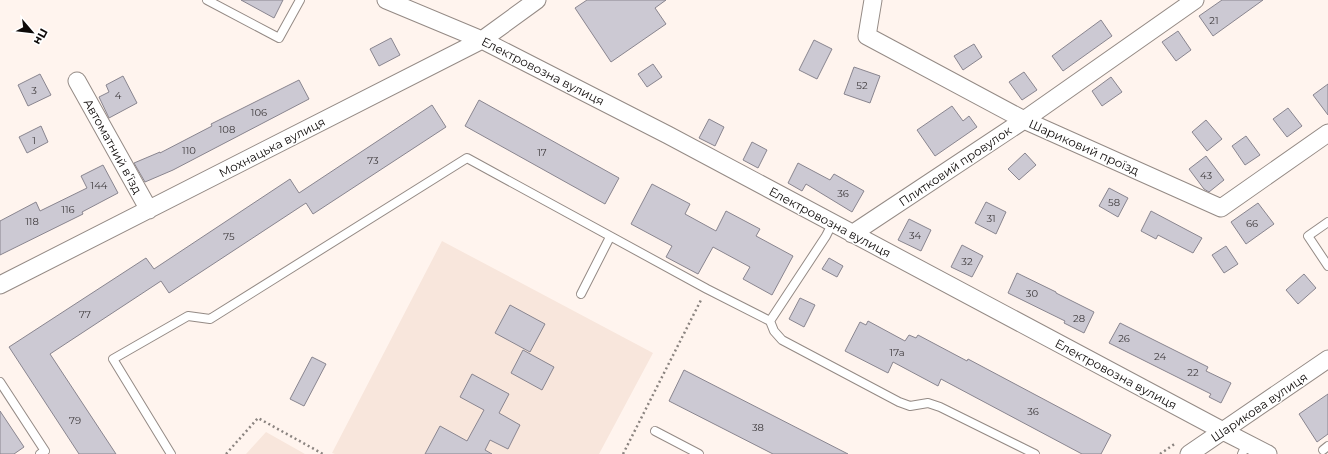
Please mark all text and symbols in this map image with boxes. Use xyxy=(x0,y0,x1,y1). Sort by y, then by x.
north arrow xyxy=(12,12,52,52)
house number: 21 xyxy=(1209,14,1219,27)
text: Пн xyxy=(31,26,51,47)
street label: Електровозна вулиця xyxy=(479,33,607,109)
house number: 52 xyxy=(856,79,868,92)
house number: 3 xyxy=(31,84,37,97)
house number: 4 xyxy=(115,89,122,102)
street label: Автоматний в’їзд xyxy=(81,96,145,196)
house number: 106 xyxy=(251,106,267,119)
street label: Мохнацька вулиця xyxy=(216,114,328,180)
street label: Шариковий проїзд xyxy=(1026,116,1142,178)
house number: 108 xyxy=(219,123,235,136)
street label: Плитковий провулок xyxy=(896,123,1014,209)
house number: 1 xyxy=(32,134,36,147)
house number: 110 xyxy=(182,144,196,157)
house number: 17 xyxy=(537,146,547,159)
house number: 73 xyxy=(367,154,379,167)
house number: 43 xyxy=(1200,169,1212,182)
house number: 144 xyxy=(91,179,108,192)
street label: Електровозна вулиця xyxy=(766,183,894,261)
house number: 36 xyxy=(837,187,849,200)
house number: 58 xyxy=(1108,196,1120,209)
house number: 116 xyxy=(61,203,75,216)
house number: 31 xyxy=(986,212,996,225)
house number: 118 xyxy=(25,215,39,228)
house number: 66 xyxy=(1246,217,1258,230)
house number: 34 xyxy=(909,229,922,242)
house number: 75 xyxy=(223,230,235,243)
house number: 32 xyxy=(961,255,973,268)
house number: 30 xyxy=(1026,287,1039,300)
house number: 77 xyxy=(79,308,91,321)
house number: 28 xyxy=(1073,312,1085,325)
house number: 26 xyxy=(1118,332,1130,345)
street label: Електровозна вулиця xyxy=(1052,335,1180,413)
house number: 17а xyxy=(890,346,904,359)
house number: 24 xyxy=(1154,350,1166,363)
house number: 22 xyxy=(1187,366,1199,379)
street label: Шарикова вулиця xyxy=(1208,369,1310,445)
house number: 36 xyxy=(1027,405,1039,418)
house number: 79 xyxy=(69,414,81,427)
house number: 38 xyxy=(752,421,764,434)

